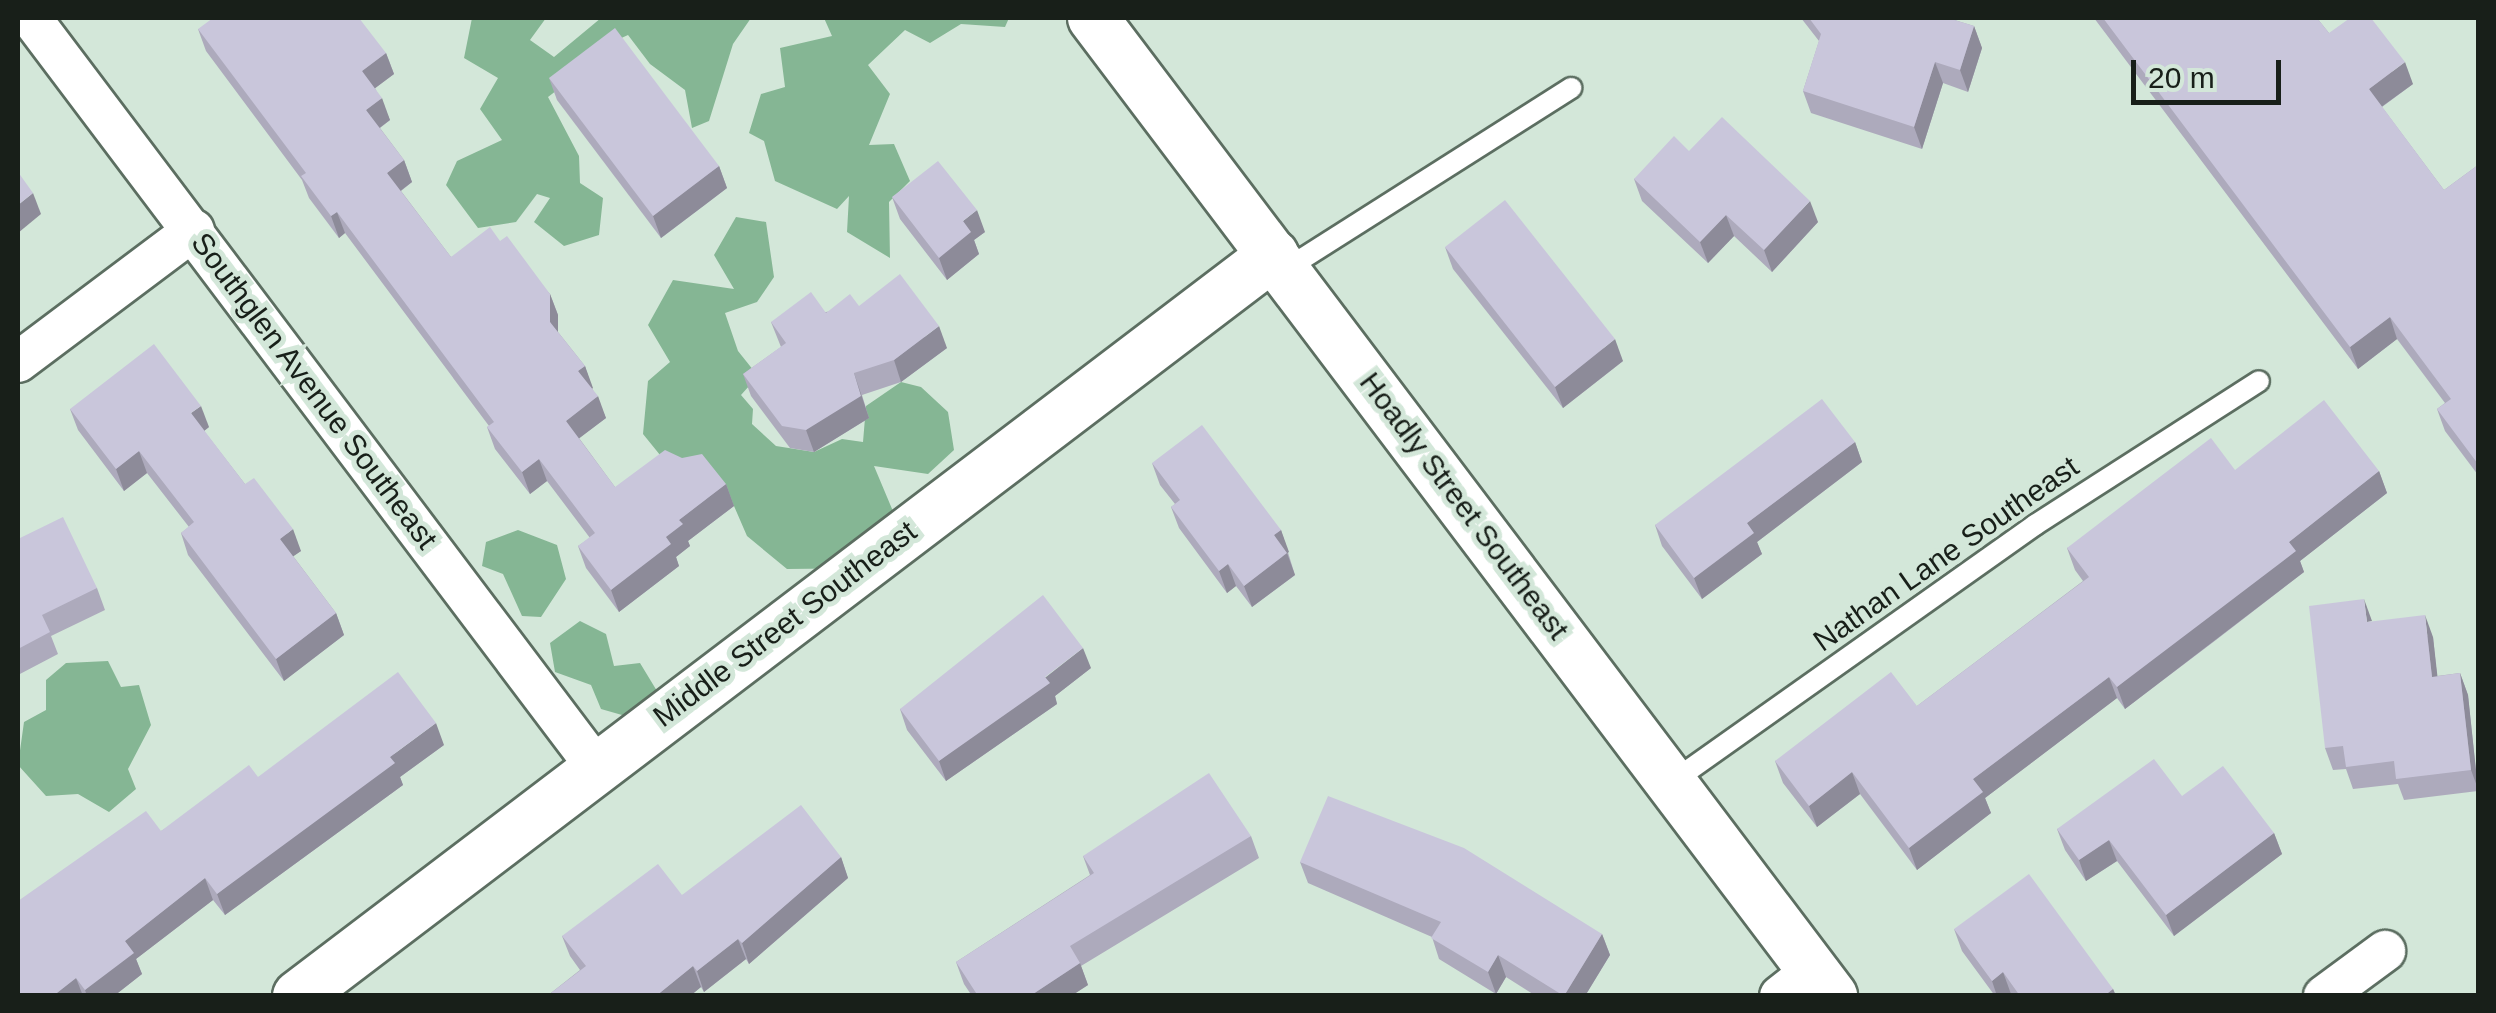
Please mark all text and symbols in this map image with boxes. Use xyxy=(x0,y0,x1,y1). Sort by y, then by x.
scale bar xyxy=(2136,40,2286,102)
text: 20 m xyxy=(2148,61,2215,94)
street label: Southglen Avenue Southeast xyxy=(183,225,445,557)
street label: Hoadly Street Southeast xyxy=(1352,365,1576,647)
street label: Nathan Lane Southeast xyxy=(1807,449,2085,659)
street label: Middle Street Southeast xyxy=(646,513,924,735)

